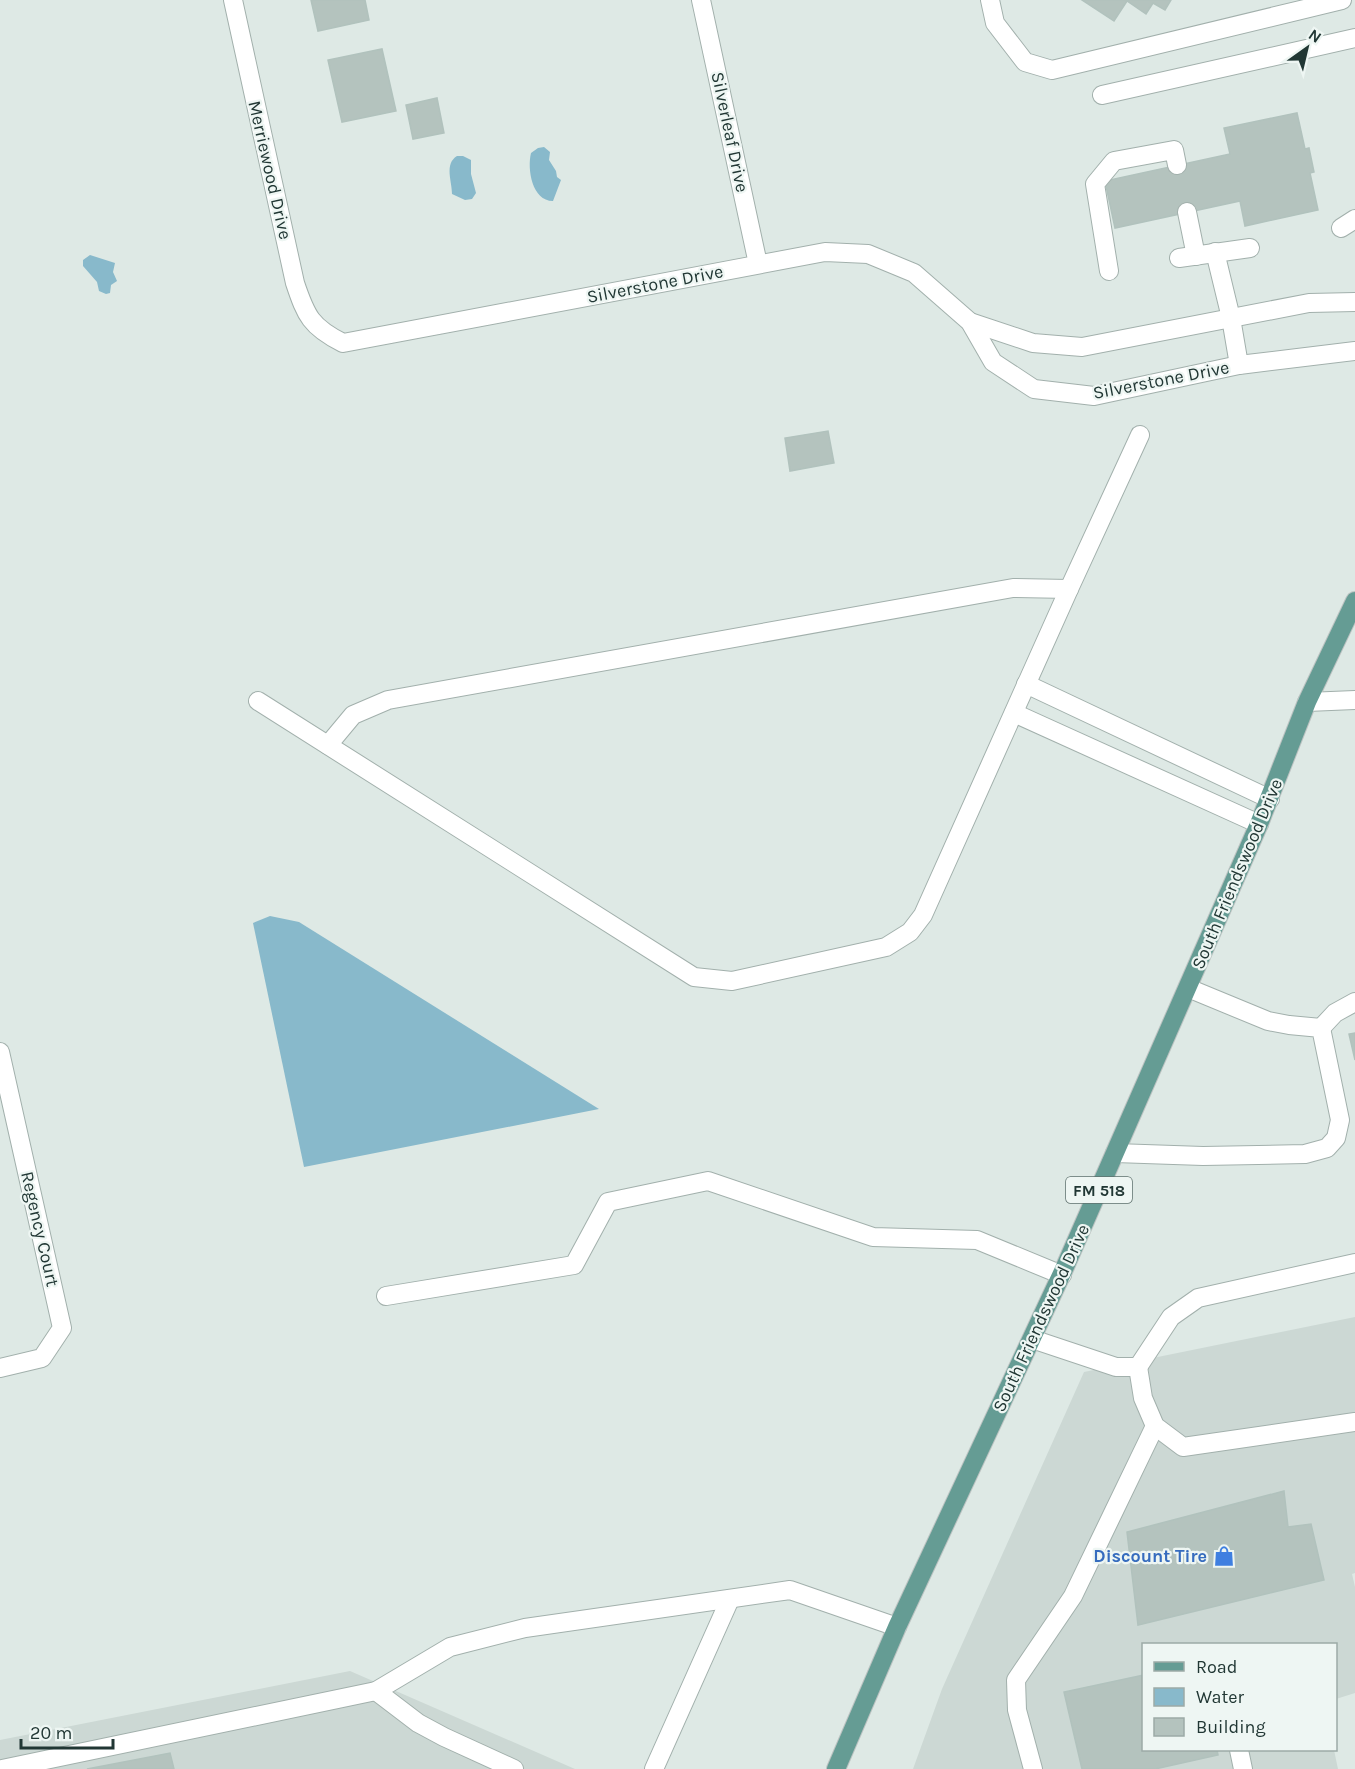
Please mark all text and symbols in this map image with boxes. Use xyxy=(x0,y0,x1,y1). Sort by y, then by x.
north arrow xyxy=(1277,18,1337,78)
text: N xyxy=(1305,25,1325,47)
street label: Silverleaf Drive xyxy=(706,70,754,194)
street label: Merriewood Drive xyxy=(243,98,297,242)
street label: Silverstone Drive xyxy=(585,260,725,308)
street label: Silverstone Drive xyxy=(1091,356,1231,404)
street label: South Friendswood Drive xyxy=(1187,775,1287,973)
street label: Regency Court xyxy=(16,1169,64,1289)
road number: FM 518 xyxy=(1066,1177,1132,1203)
street label: South Friendswood Drive xyxy=(988,1221,1094,1415)
shop icon: Discount Tire xyxy=(1212,1544,1236,1568)
place label: Discount Tire xyxy=(1093,1545,1207,1567)
legend xyxy=(1142,1643,1337,1751)
text: Road xyxy=(1196,1656,1237,1678)
text: Water xyxy=(1196,1686,1244,1708)
scale bar xyxy=(21,1712,112,1750)
text: Building xyxy=(1196,1716,1266,1738)
text: 20 m xyxy=(30,1722,72,1744)

